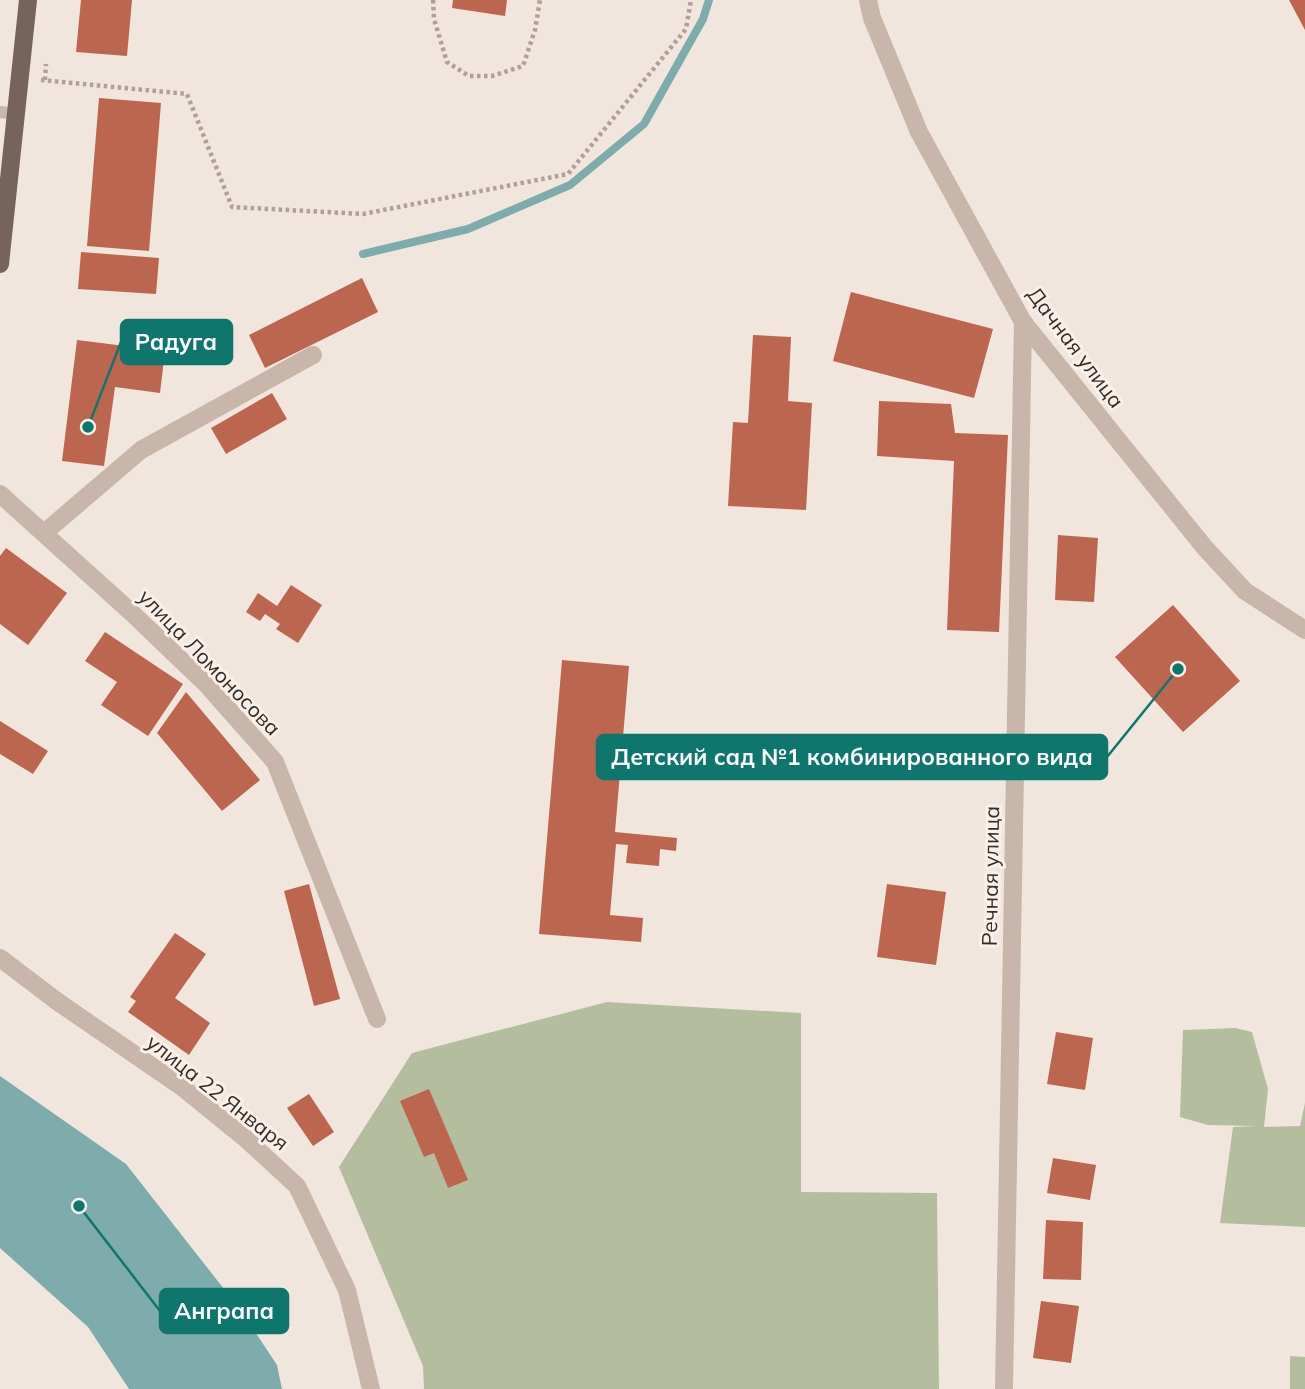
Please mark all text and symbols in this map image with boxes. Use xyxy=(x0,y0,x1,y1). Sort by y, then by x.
street label: Дачная улица xyxy=(1022,281,1130,413)
callout: Радуга xyxy=(121,320,232,364)
text: Радуга xyxy=(135,327,217,356)
street label: улица Ломоносова xyxy=(134,583,286,741)
callout: Детский сад №1 комбинированного вида xyxy=(597,735,1107,779)
text: Детский сад №1 комбинированного вида xyxy=(611,742,1093,771)
street label: Речная улица xyxy=(976,806,1004,946)
street label: улица 22 Января xyxy=(142,1028,294,1156)
callout: Анграпа xyxy=(160,1289,288,1333)
text: Анграпа xyxy=(174,1296,274,1325)

